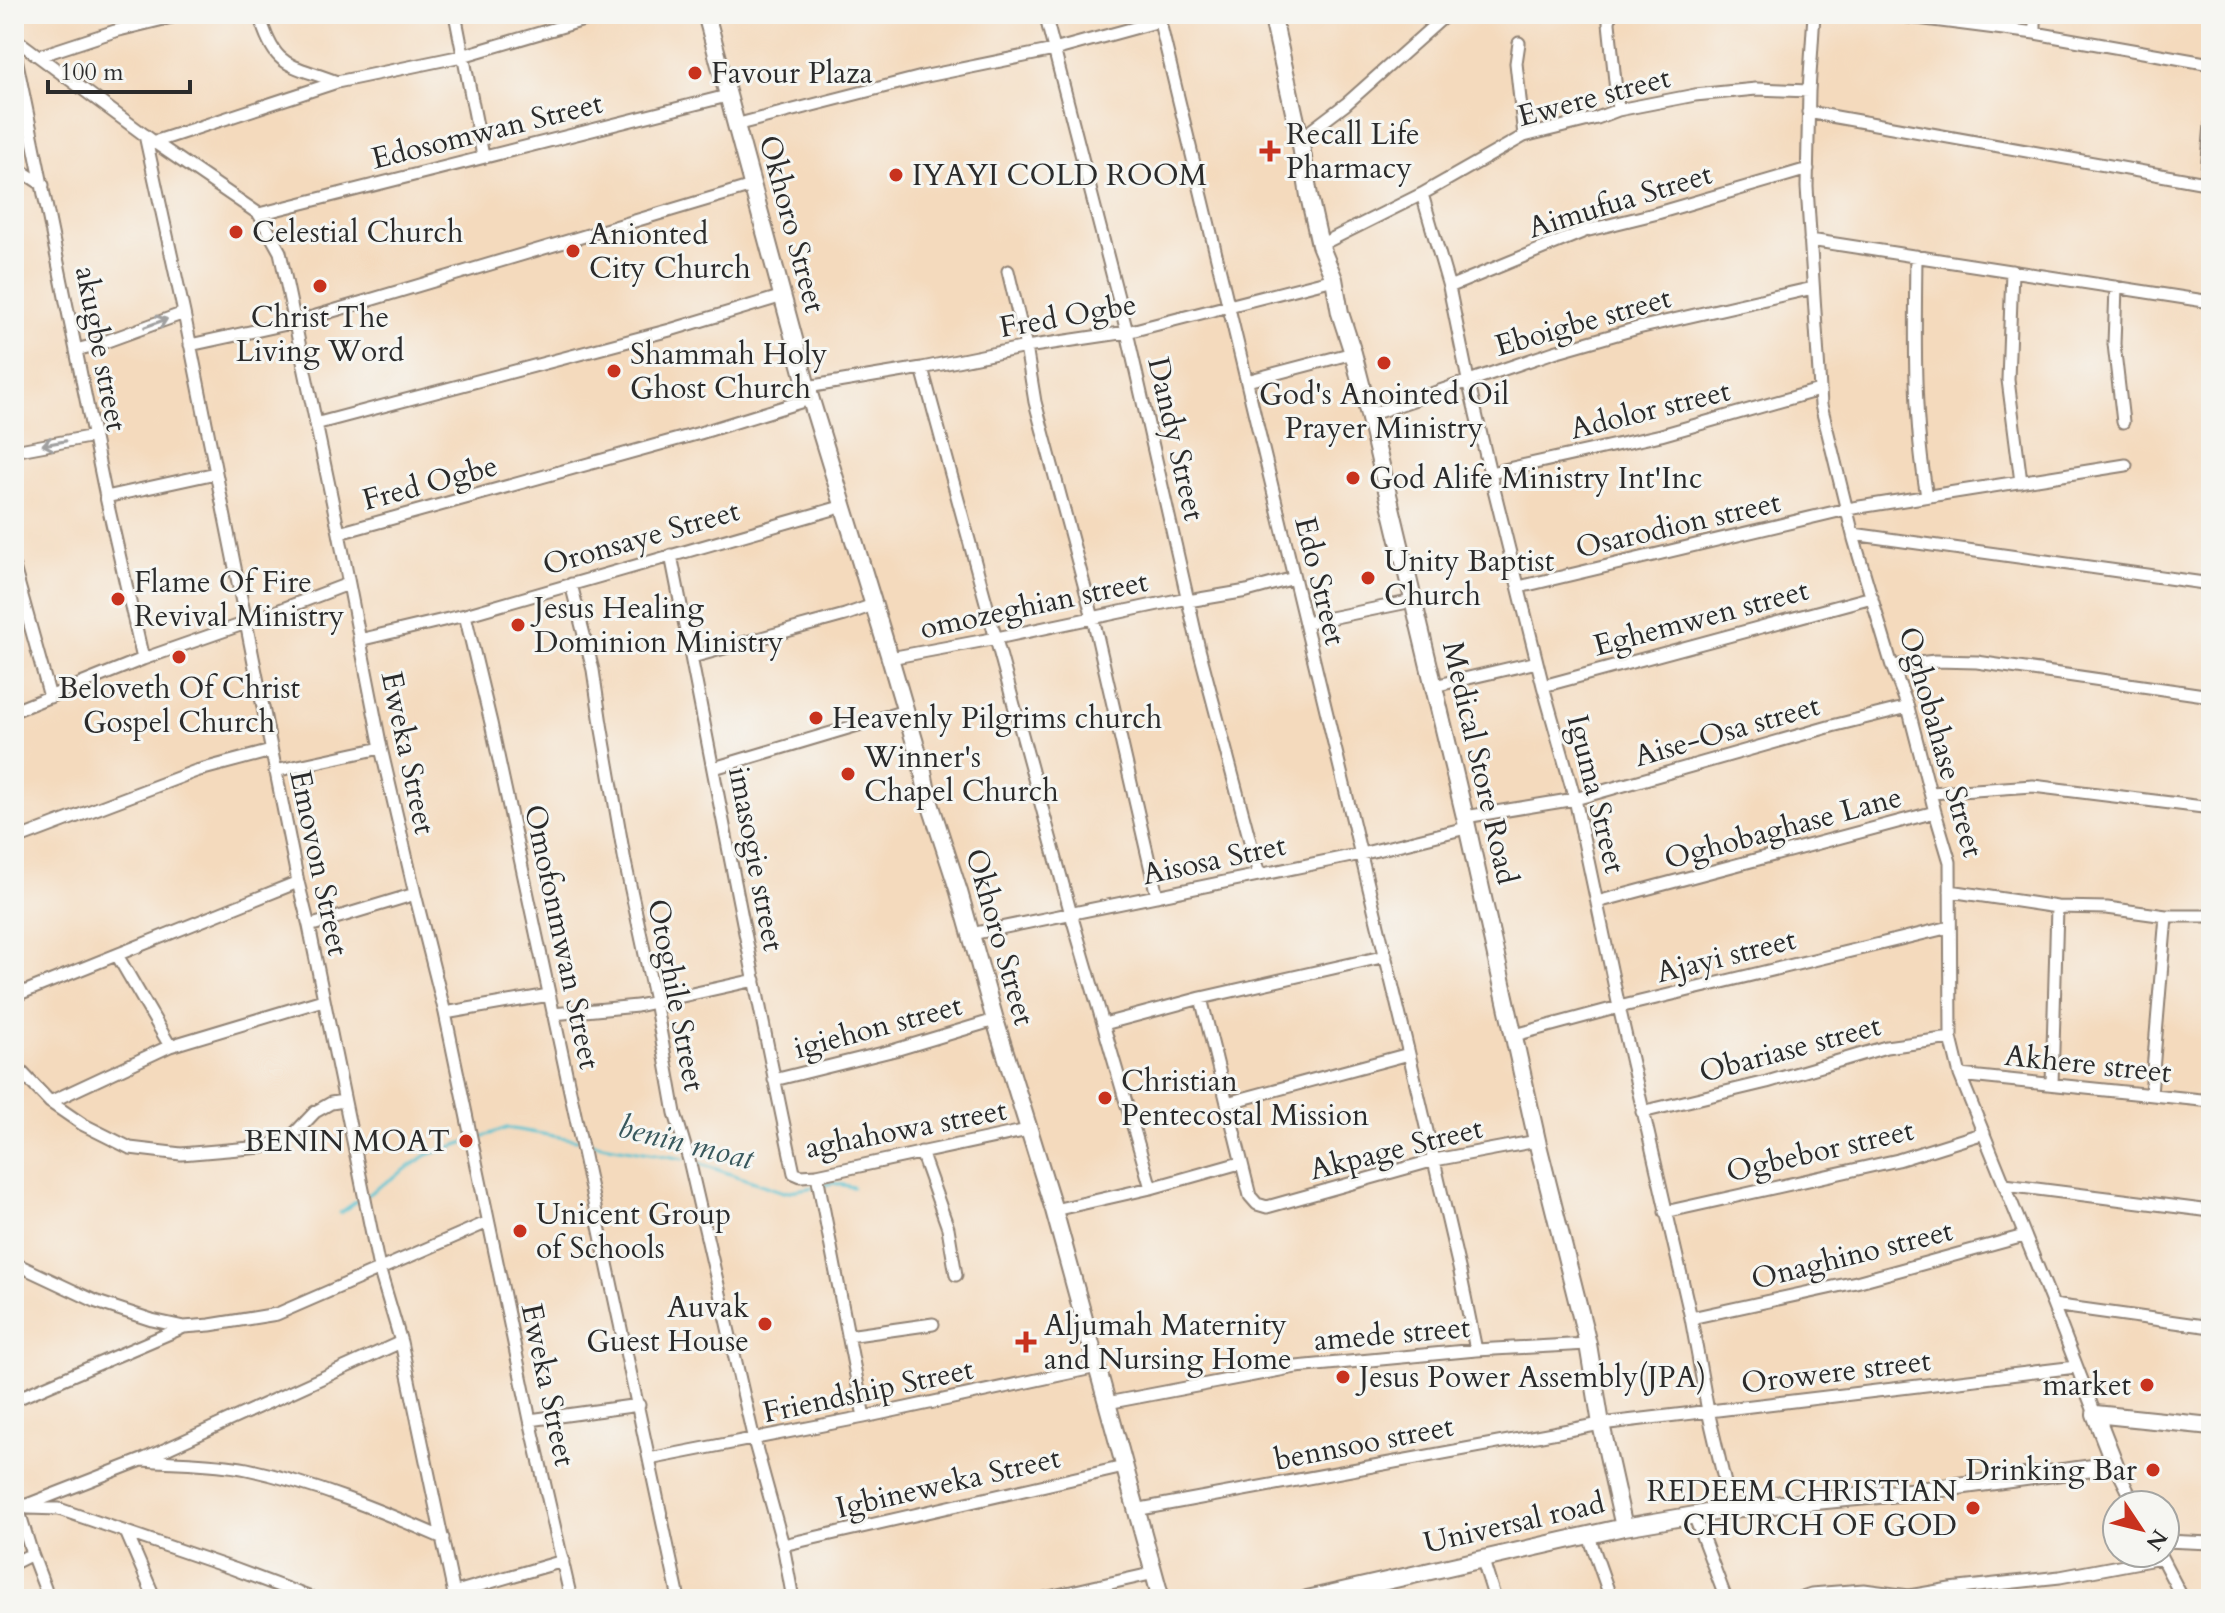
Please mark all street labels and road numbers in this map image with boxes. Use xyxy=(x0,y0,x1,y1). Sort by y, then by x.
street label: Ewere street xyxy=(1513,57,1675,137)
street label: Edosomwan Street xyxy=(367,82,607,180)
street label: Okhoro Street xyxy=(749,131,835,318)
street label: Aimufua Street xyxy=(1523,153,1718,248)
street label: akugbe street xyxy=(65,263,137,436)
street label: Eboigbe street xyxy=(1490,277,1676,367)
street label: Fred Ogbe xyxy=(996,284,1140,348)
street label: Dandy Street xyxy=(1137,353,1215,525)
street label: Adolor street xyxy=(1566,370,1735,450)
street label: Fred Ogbe xyxy=(358,445,502,521)
street label: Osarodion street xyxy=(1572,481,1785,568)
street label: Oronsaye Street xyxy=(538,490,745,586)
street label: Edo Street xyxy=(1284,513,1356,650)
street label: omozeghian street xyxy=(916,561,1152,649)
street label: Eghemwen street xyxy=(1589,569,1813,666)
street label: Oghobahase Street xyxy=(1889,622,1994,862)
street label: Medical Store Road xyxy=(1432,638,1528,888)
street label: Eweka Street xyxy=(371,668,445,839)
street label: Aise-Osa street xyxy=(1630,685,1825,777)
street label: Iguma Street xyxy=(1557,710,1636,878)
street label: imasogie street xyxy=(718,763,794,955)
street label: Emovon Street xyxy=(279,766,359,960)
street label: Oghobaghase Lane xyxy=(1660,777,1906,879)
street label: Omofonmwan Street xyxy=(514,801,610,1074)
street label: Aisosa Stret xyxy=(1139,825,1290,895)
street label: Okhoro Street xyxy=(955,844,1045,1031)
street label: Otoghile Street xyxy=(637,895,715,1095)
street label: Ajayi street xyxy=(1652,919,1800,993)
street label: igiehon street xyxy=(789,985,967,1069)
street label: Obariase street xyxy=(1695,1005,1886,1093)
street label: Akhere street xyxy=(2003,1035,2174,1093)
street label: aghahowa street xyxy=(802,1089,1011,1169)
street label: Akpage Street xyxy=(1305,1108,1487,1190)
street label: Ogbebor street xyxy=(1722,1109,1918,1192)
street label: Onaghino street xyxy=(1747,1210,1957,1300)
street label: Eweka Street xyxy=(511,1300,585,1471)
street label: amede street xyxy=(1312,1307,1472,1361)
street label: Orowere street xyxy=(1739,1340,1934,1404)
street label: Friendship Street xyxy=(759,1349,978,1433)
street label: bennsoo street xyxy=(1271,1405,1458,1480)
street label: Igbineweka Street xyxy=(832,1437,1065,1529)
street label: Universal road xyxy=(1420,1482,1609,1564)

